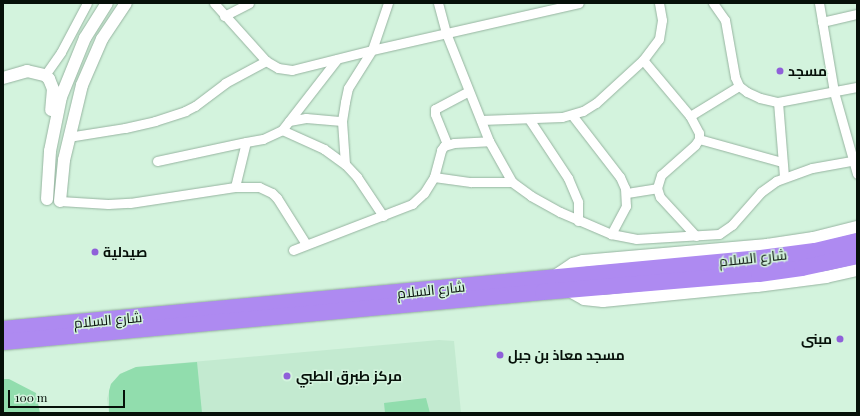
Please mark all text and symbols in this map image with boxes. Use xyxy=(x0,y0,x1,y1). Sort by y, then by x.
place label: مسجد xyxy=(788,63,827,79)
marker: مسجد xyxy=(775,66,785,76)
place label: صيدلية xyxy=(103,244,147,260)
street label: شارع السلام xyxy=(718,246,788,270)
marker: صيدلية xyxy=(90,247,100,257)
street label: شارع السلام xyxy=(396,278,466,302)
street label: شارع السلام xyxy=(73,309,143,331)
place label: مبنى xyxy=(801,331,832,347)
marker: مبنى xyxy=(835,334,845,344)
place label: مسجد معاذ بن جبل xyxy=(508,347,625,363)
marker: مسجد معاذ بن جبل xyxy=(495,350,505,360)
place label: مركز طبرق الطبي xyxy=(296,368,402,384)
marker: مركز طبرق الطبي xyxy=(281,370,293,382)
scale bar xyxy=(10,382,127,408)
text: 100 m xyxy=(15,389,47,405)

